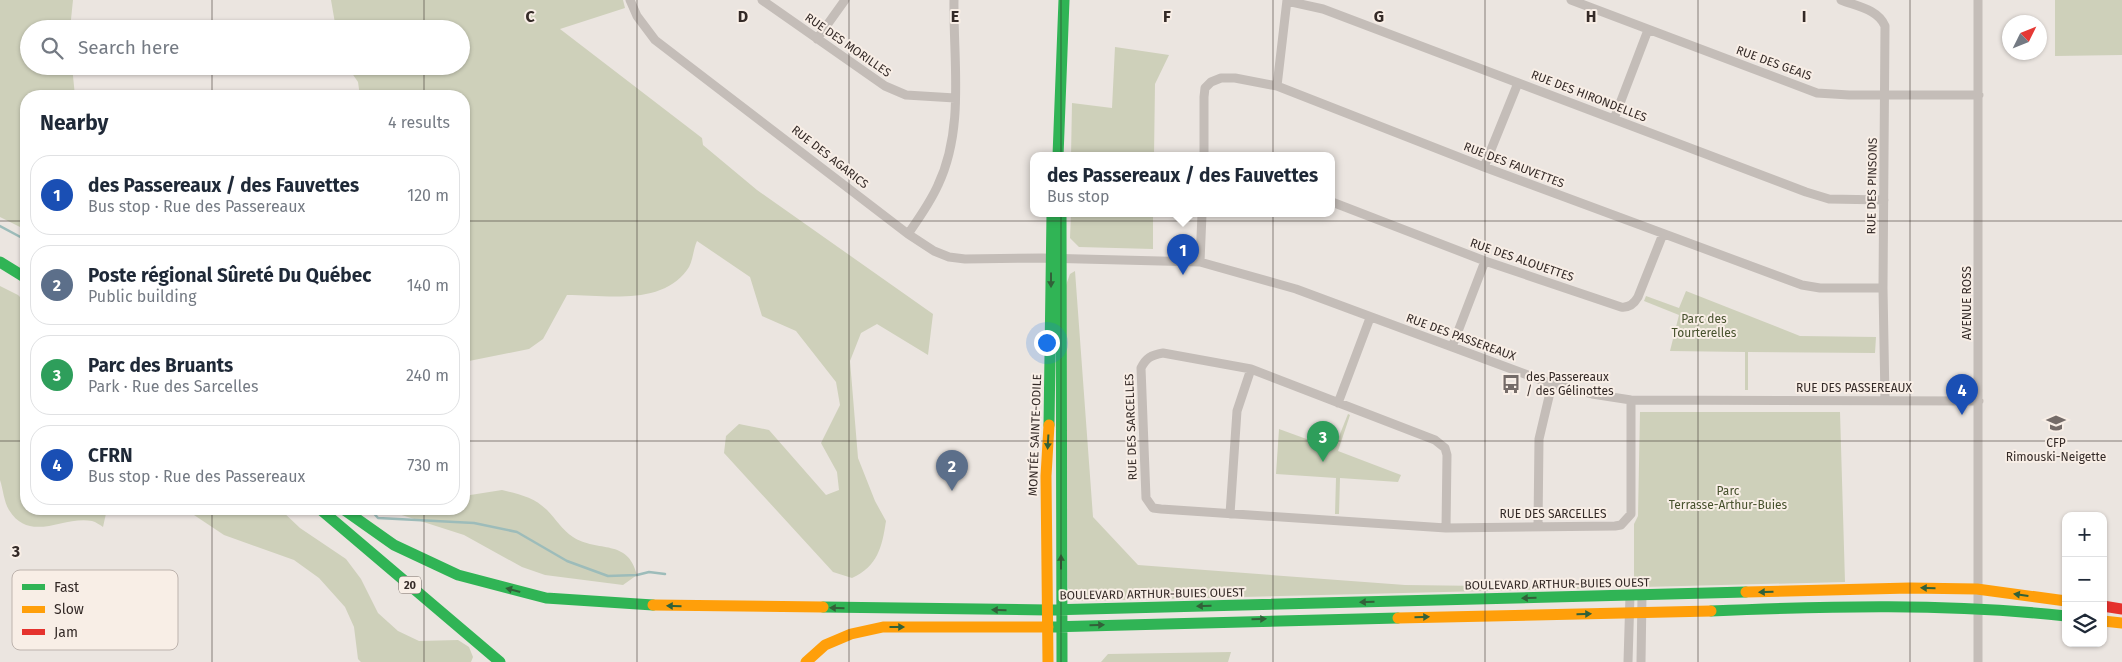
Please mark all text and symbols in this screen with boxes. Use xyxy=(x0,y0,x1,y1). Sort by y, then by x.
text: C xyxy=(525,7,535,26)
text: D xyxy=(738,7,748,26)
text: E xyxy=(951,7,959,26)
text: F xyxy=(1163,7,1171,26)
text: G xyxy=(1374,7,1384,26)
text: H xyxy=(1586,7,1596,26)
text: I xyxy=(1802,7,1806,26)
street label: RUE DES MORILLES xyxy=(802,10,894,80)
north arrow xyxy=(2002,15,2047,60)
search box xyxy=(20,20,470,75)
icon: search xyxy=(38,34,66,62)
text: Search here xyxy=(78,36,179,59)
street label: RUE DES GEAIS xyxy=(1734,43,1814,83)
street label: RUE DES HIRONDELLES xyxy=(1529,67,1649,125)
text: Nearby xyxy=(40,110,108,136)
text: 4 results xyxy=(388,113,450,132)
street label: RUE DES AGARICS xyxy=(789,123,872,192)
street label: RUE DES PINSONS xyxy=(1864,137,1880,234)
street label: RUE DES FAUVETTES xyxy=(1462,139,1567,191)
popup xyxy=(1030,152,1335,217)
text: des Passereaux / des Fauvettes xyxy=(1047,164,1318,187)
text: des Passereaux / des Fauvettes xyxy=(88,174,359,197)
text: 1 xyxy=(53,186,61,205)
text: 120 m xyxy=(407,186,449,205)
text: Bus stop xyxy=(1047,187,1110,206)
text: Bus stop · Rue des Passereaux xyxy=(88,197,305,216)
pin: 1 xyxy=(1167,234,1199,275)
street label: RUE DES ALOUETTES xyxy=(1468,236,1576,284)
text: Poste régional Sûreté Du Québec xyxy=(88,264,371,287)
street label: AVENUE ROSS xyxy=(1960,266,1974,340)
one-way arrow xyxy=(1047,272,1055,288)
text: 2 xyxy=(53,276,61,295)
text: 140 m xyxy=(407,276,449,295)
text: Public building xyxy=(88,287,196,306)
street label: RUE DES PASSEREAUX xyxy=(1404,311,1518,364)
park label: Parc des Tourterelles xyxy=(1672,312,1737,340)
your location xyxy=(1034,330,1060,356)
text: Parc des Bruants xyxy=(88,354,233,377)
text: 3 xyxy=(53,366,61,385)
text: 240 m xyxy=(406,366,449,385)
place label: des Passereaux / des Gélinottes xyxy=(1526,370,1614,398)
street label: RUE DES SARCELLES xyxy=(1122,373,1140,481)
bus stop icon: des Passereaux / des Gélinottes xyxy=(1500,373,1522,395)
street label: MONTÉE SAINTE-ODILE xyxy=(1025,374,1044,496)
pin: 4 xyxy=(1946,374,1978,415)
text: Park · Rue des Sarcelles xyxy=(88,377,258,396)
street label: RUE DES PASSEREAUX xyxy=(1796,381,1912,395)
school or university icon: CFP Rimouski-Neigette xyxy=(2045,412,2067,434)
pin: 3 xyxy=(1307,421,1339,462)
one-way arrow xyxy=(1043,435,1051,451)
place label: CFP Rimouski-Neigette xyxy=(2006,436,2106,464)
text: CFRN xyxy=(88,444,133,467)
pin: 2 xyxy=(936,450,968,491)
text: 4 xyxy=(52,456,62,475)
text: 730 m xyxy=(407,456,449,475)
text: Bus stop · Rue des Passereaux xyxy=(88,467,305,486)
park label: Parc Terrasse-Arthur-Buies xyxy=(1669,484,1788,512)
street label: RUE DES SARCELLES xyxy=(1500,507,1607,521)
map controls xyxy=(2062,512,2107,647)
button: + xyxy=(2062,512,2107,557)
text: 3 xyxy=(11,542,20,561)
one-way arrow xyxy=(1057,553,1065,569)
button: − xyxy=(2062,557,2107,602)
legend xyxy=(12,570,178,650)
street label: BOULEVARD ARTHUR-BUIES OUEST xyxy=(1464,575,1651,593)
road number: 20 xyxy=(399,576,421,594)
text: Fast xyxy=(54,579,80,596)
one-way arrow xyxy=(1920,584,1936,592)
street label: BOULEVARD ARTHUR-BUIES OUEST xyxy=(1059,585,1246,603)
one-way arrow xyxy=(506,586,521,594)
one-way arrow xyxy=(1758,588,1774,596)
one-way arrow xyxy=(2013,591,2029,599)
one-way arrow xyxy=(1521,594,1537,602)
one-way arrow xyxy=(1358,598,1374,606)
text: Slow xyxy=(54,601,84,618)
one-way arrow xyxy=(666,602,682,610)
button: layers xyxy=(2062,602,2107,647)
one-way arrow xyxy=(1196,603,1212,611)
one-way arrow xyxy=(829,604,845,612)
one-way arrow xyxy=(991,605,1007,613)
one-way arrow xyxy=(1576,610,1592,618)
one-way arrow xyxy=(1414,613,1430,621)
one-way arrow xyxy=(1251,615,1267,623)
one-way arrow xyxy=(1089,621,1105,629)
one-way arrow xyxy=(890,623,906,631)
text: Jam xyxy=(54,624,78,641)

